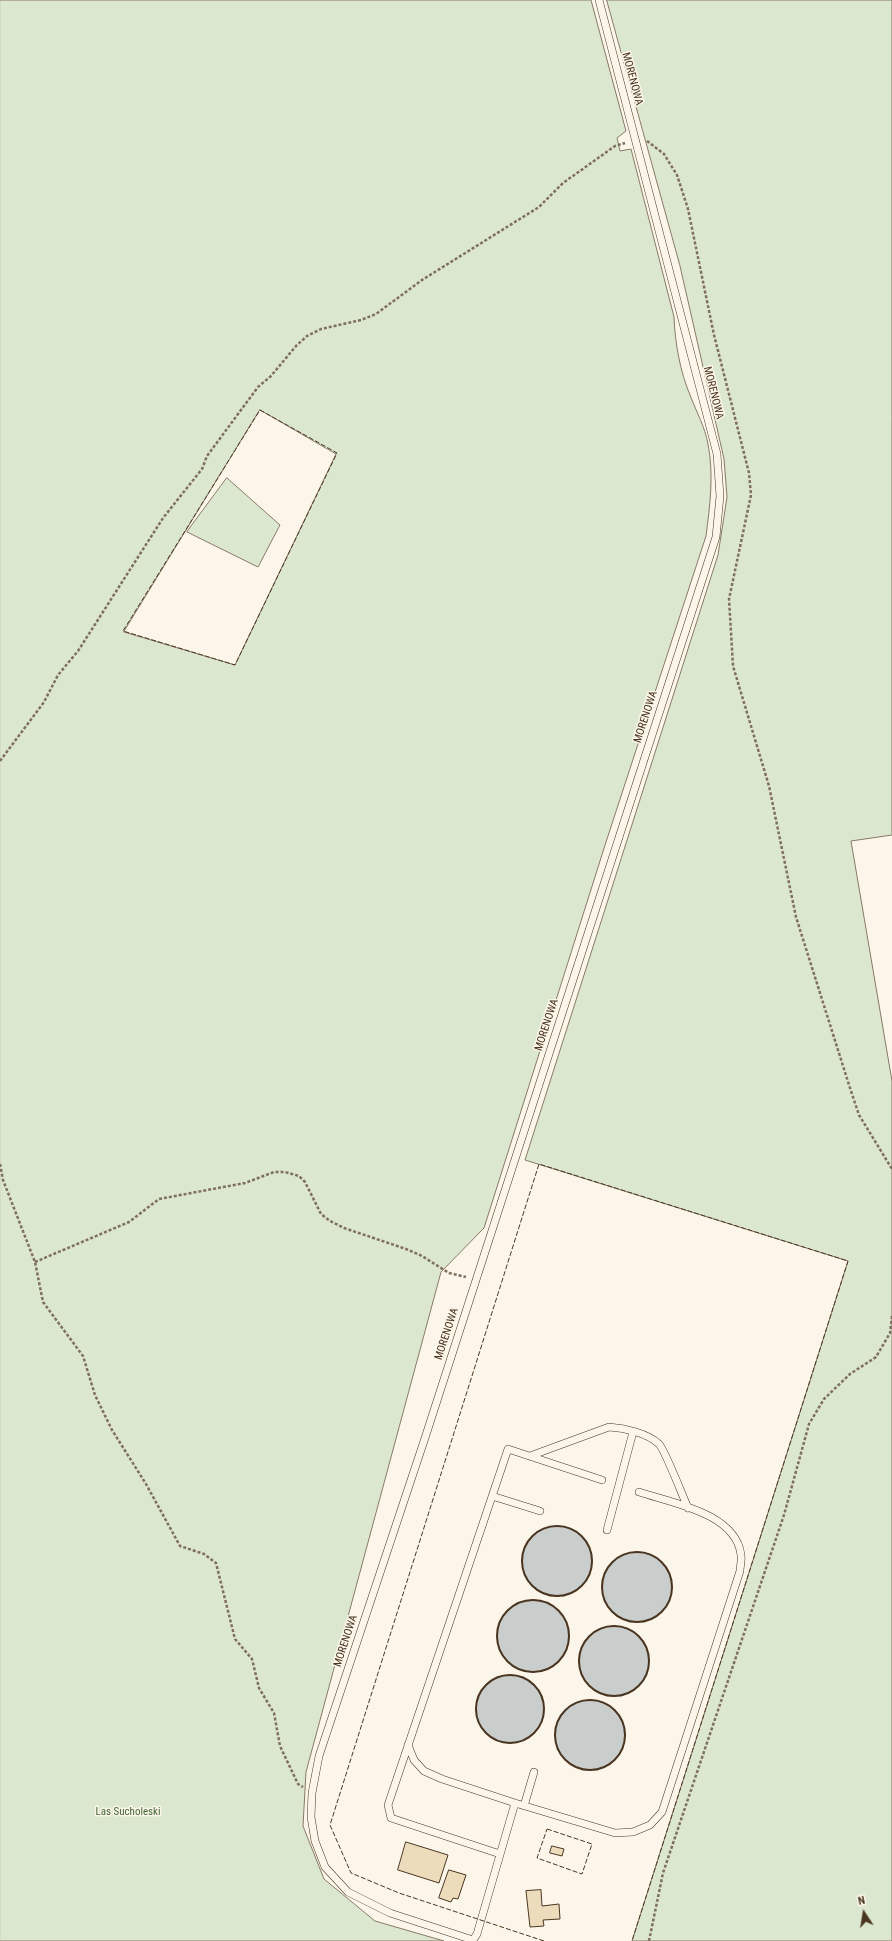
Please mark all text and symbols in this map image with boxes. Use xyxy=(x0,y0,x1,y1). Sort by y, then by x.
street label: MORENOWA xyxy=(619,51,645,107)
street label: MORENOWA xyxy=(700,365,726,421)
street label: MORENOWA xyxy=(631,689,661,745)
street label: MORENOWA xyxy=(532,997,562,1053)
street label: MORENOWA xyxy=(432,1306,462,1362)
street label: MORENOWA xyxy=(331,1613,361,1669)
park label: Las Sucholeski xyxy=(95,1805,161,1819)
north arrow xyxy=(844,1893,884,1933)
text: N xyxy=(857,1894,866,1908)

